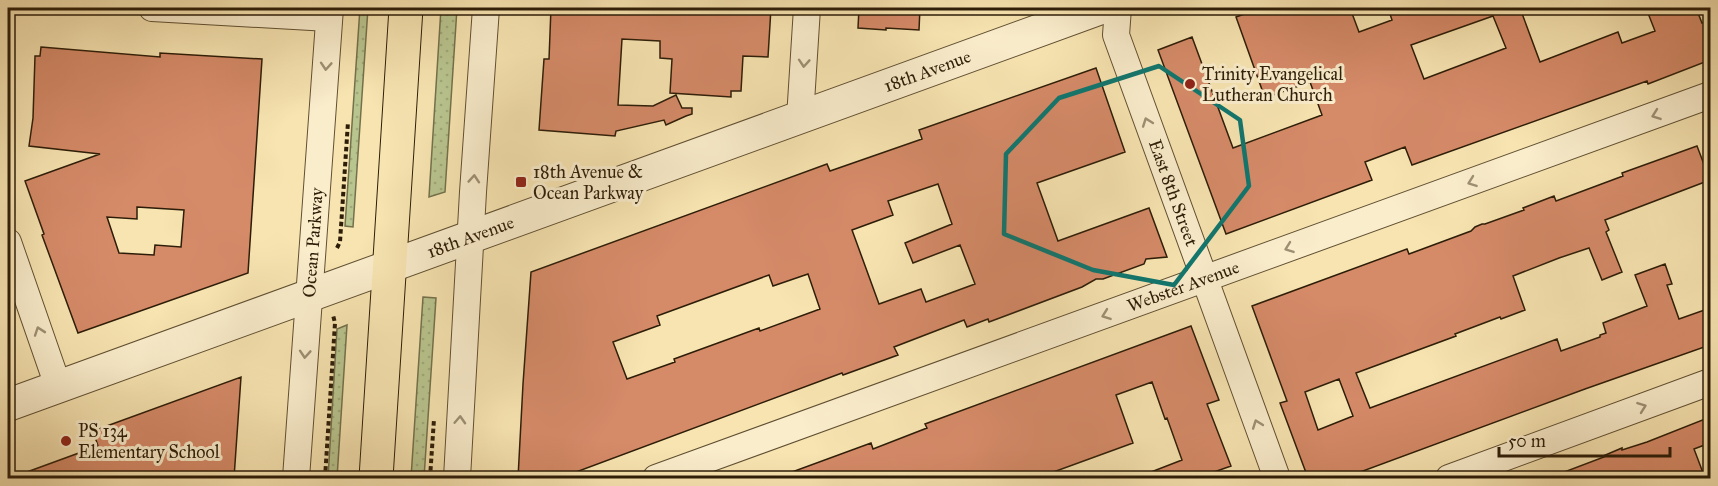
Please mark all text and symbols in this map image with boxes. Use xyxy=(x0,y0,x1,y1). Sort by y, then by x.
street label: 18th Avenue xyxy=(881,45,974,97)
one-way arrow xyxy=(797,58,810,67)
one-way arrow xyxy=(319,61,332,70)
place label: Trinity Evangelical Lutheran Church xyxy=(1202,63,1343,106)
marker: Trinity Evangelical Lutheran Church xyxy=(1183,77,1197,91)
one-way arrow xyxy=(1651,108,1662,120)
one-way arrow xyxy=(1142,117,1155,128)
street label: East 8th Street xyxy=(1144,136,1203,250)
place label: 18th Avenue & Ocean Parkway xyxy=(533,161,644,204)
one-way arrow xyxy=(467,174,480,183)
one-way arrow xyxy=(1467,174,1478,187)
marker: 18th Avenue & Ocean Parkway xyxy=(514,175,528,189)
street label: Ocean Parkway xyxy=(298,186,328,298)
street label: 18th Avenue xyxy=(424,211,517,263)
one-way arrow xyxy=(1284,241,1295,254)
street label: Webster Avenue xyxy=(1124,256,1242,317)
one-way arrow xyxy=(1101,307,1112,320)
one-way arrow xyxy=(33,326,46,337)
one-way arrow xyxy=(298,350,311,359)
one-way arrow xyxy=(1636,402,1646,415)
one-way arrow xyxy=(453,416,466,425)
one-way arrow xyxy=(1252,419,1265,429)
place label: PS 134 Elementary School xyxy=(78,420,220,463)
scale bar xyxy=(1499,420,1670,458)
text: 50 m xyxy=(1508,430,1546,452)
marker: PS 134 Elementary School xyxy=(59,434,73,448)

